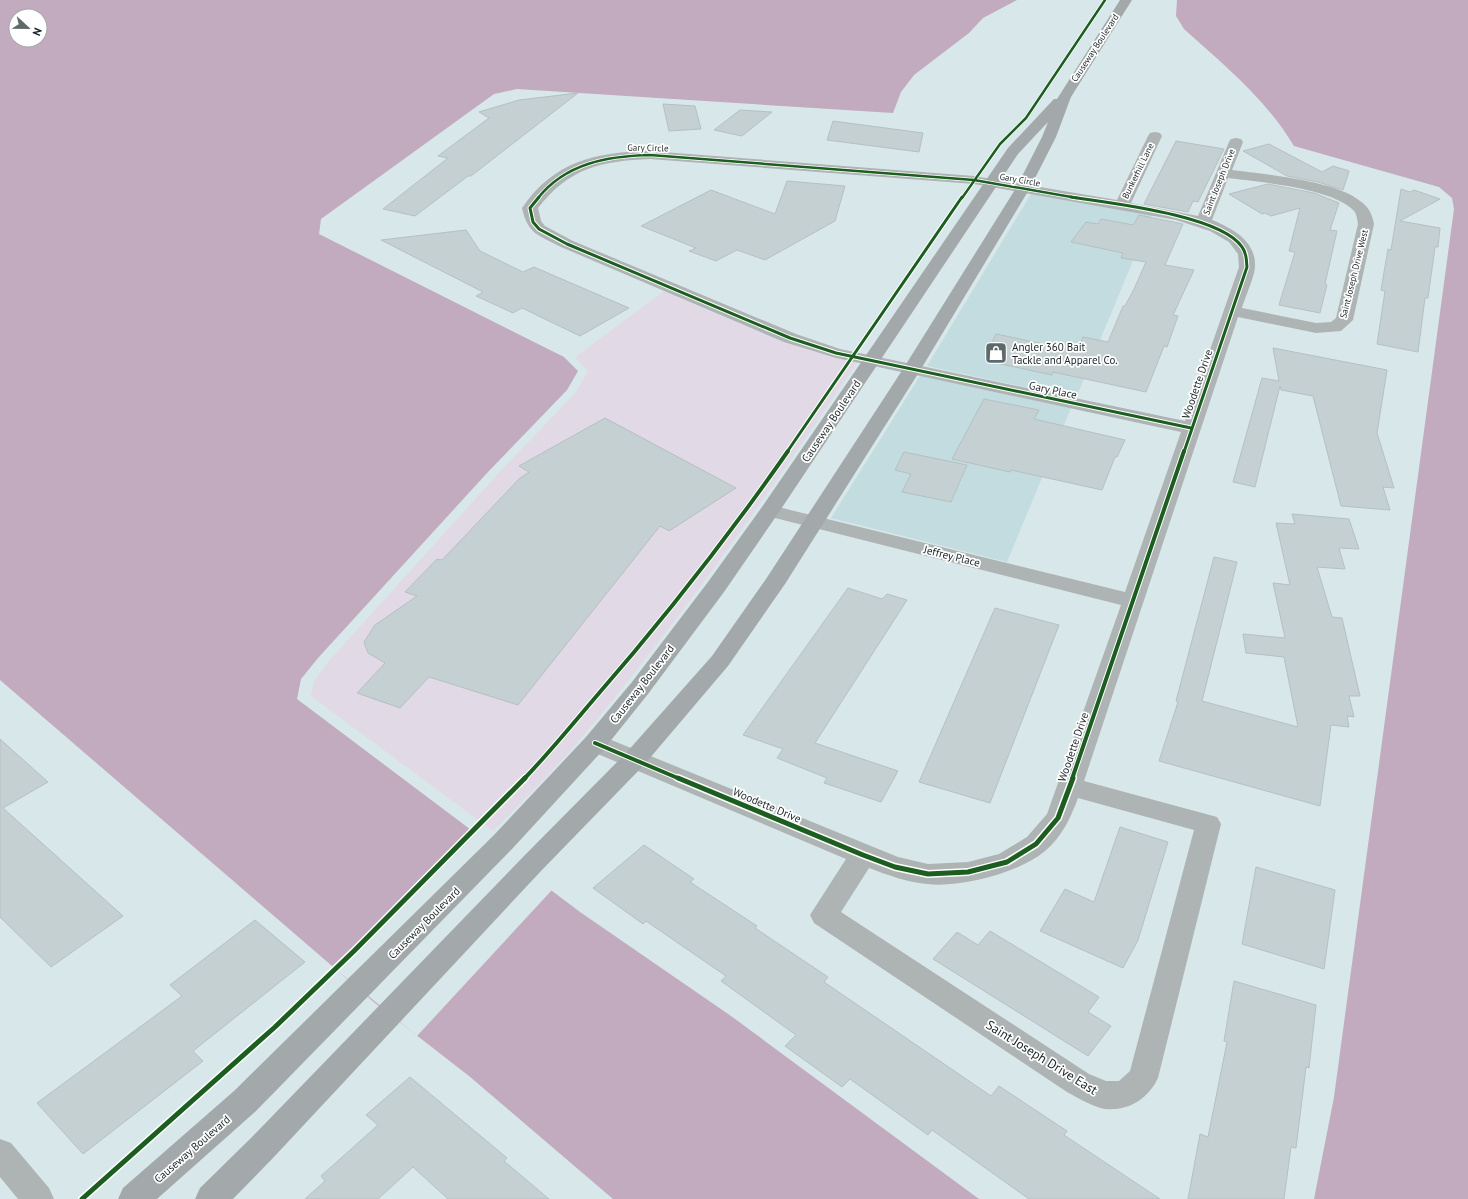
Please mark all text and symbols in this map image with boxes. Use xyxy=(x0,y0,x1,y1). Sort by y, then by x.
north arrow xyxy=(8,8,48,48)
street label: Causeway Boulevard xyxy=(1069,12,1121,84)
text: N xyxy=(29,26,45,38)
street label: Bunkerhill Lane xyxy=(1119,141,1156,200)
street label: Gary Circle xyxy=(627,142,669,153)
street label: Saint Joseph Drive xyxy=(1200,147,1237,216)
street label: Gary Circle xyxy=(999,171,1042,189)
street label: Saint Joseph Drive West xyxy=(1337,228,1370,319)
shop icon: Angler 360 Bait Tackle and Apparel Co. xyxy=(983,340,1009,366)
place label: Angler 360 Bait Tackle and Apparel Co. xyxy=(1012,340,1118,367)
street label: Woodette Drive xyxy=(1179,347,1216,421)
street label: Causeway Boulevard xyxy=(798,377,864,465)
street label: Gary Place xyxy=(1028,378,1079,402)
street label: Jeffrey Place xyxy=(921,542,982,570)
street label: Causeway Boulevard xyxy=(607,642,677,726)
street label: Woodette Drive xyxy=(1055,710,1092,784)
street label: Woodette Drive xyxy=(731,784,803,826)
street label: Causeway Boulevard xyxy=(385,884,463,962)
street label: Saint Joseph Drive East xyxy=(983,1016,1101,1099)
street label: Causeway Boulevard xyxy=(151,1112,233,1186)

